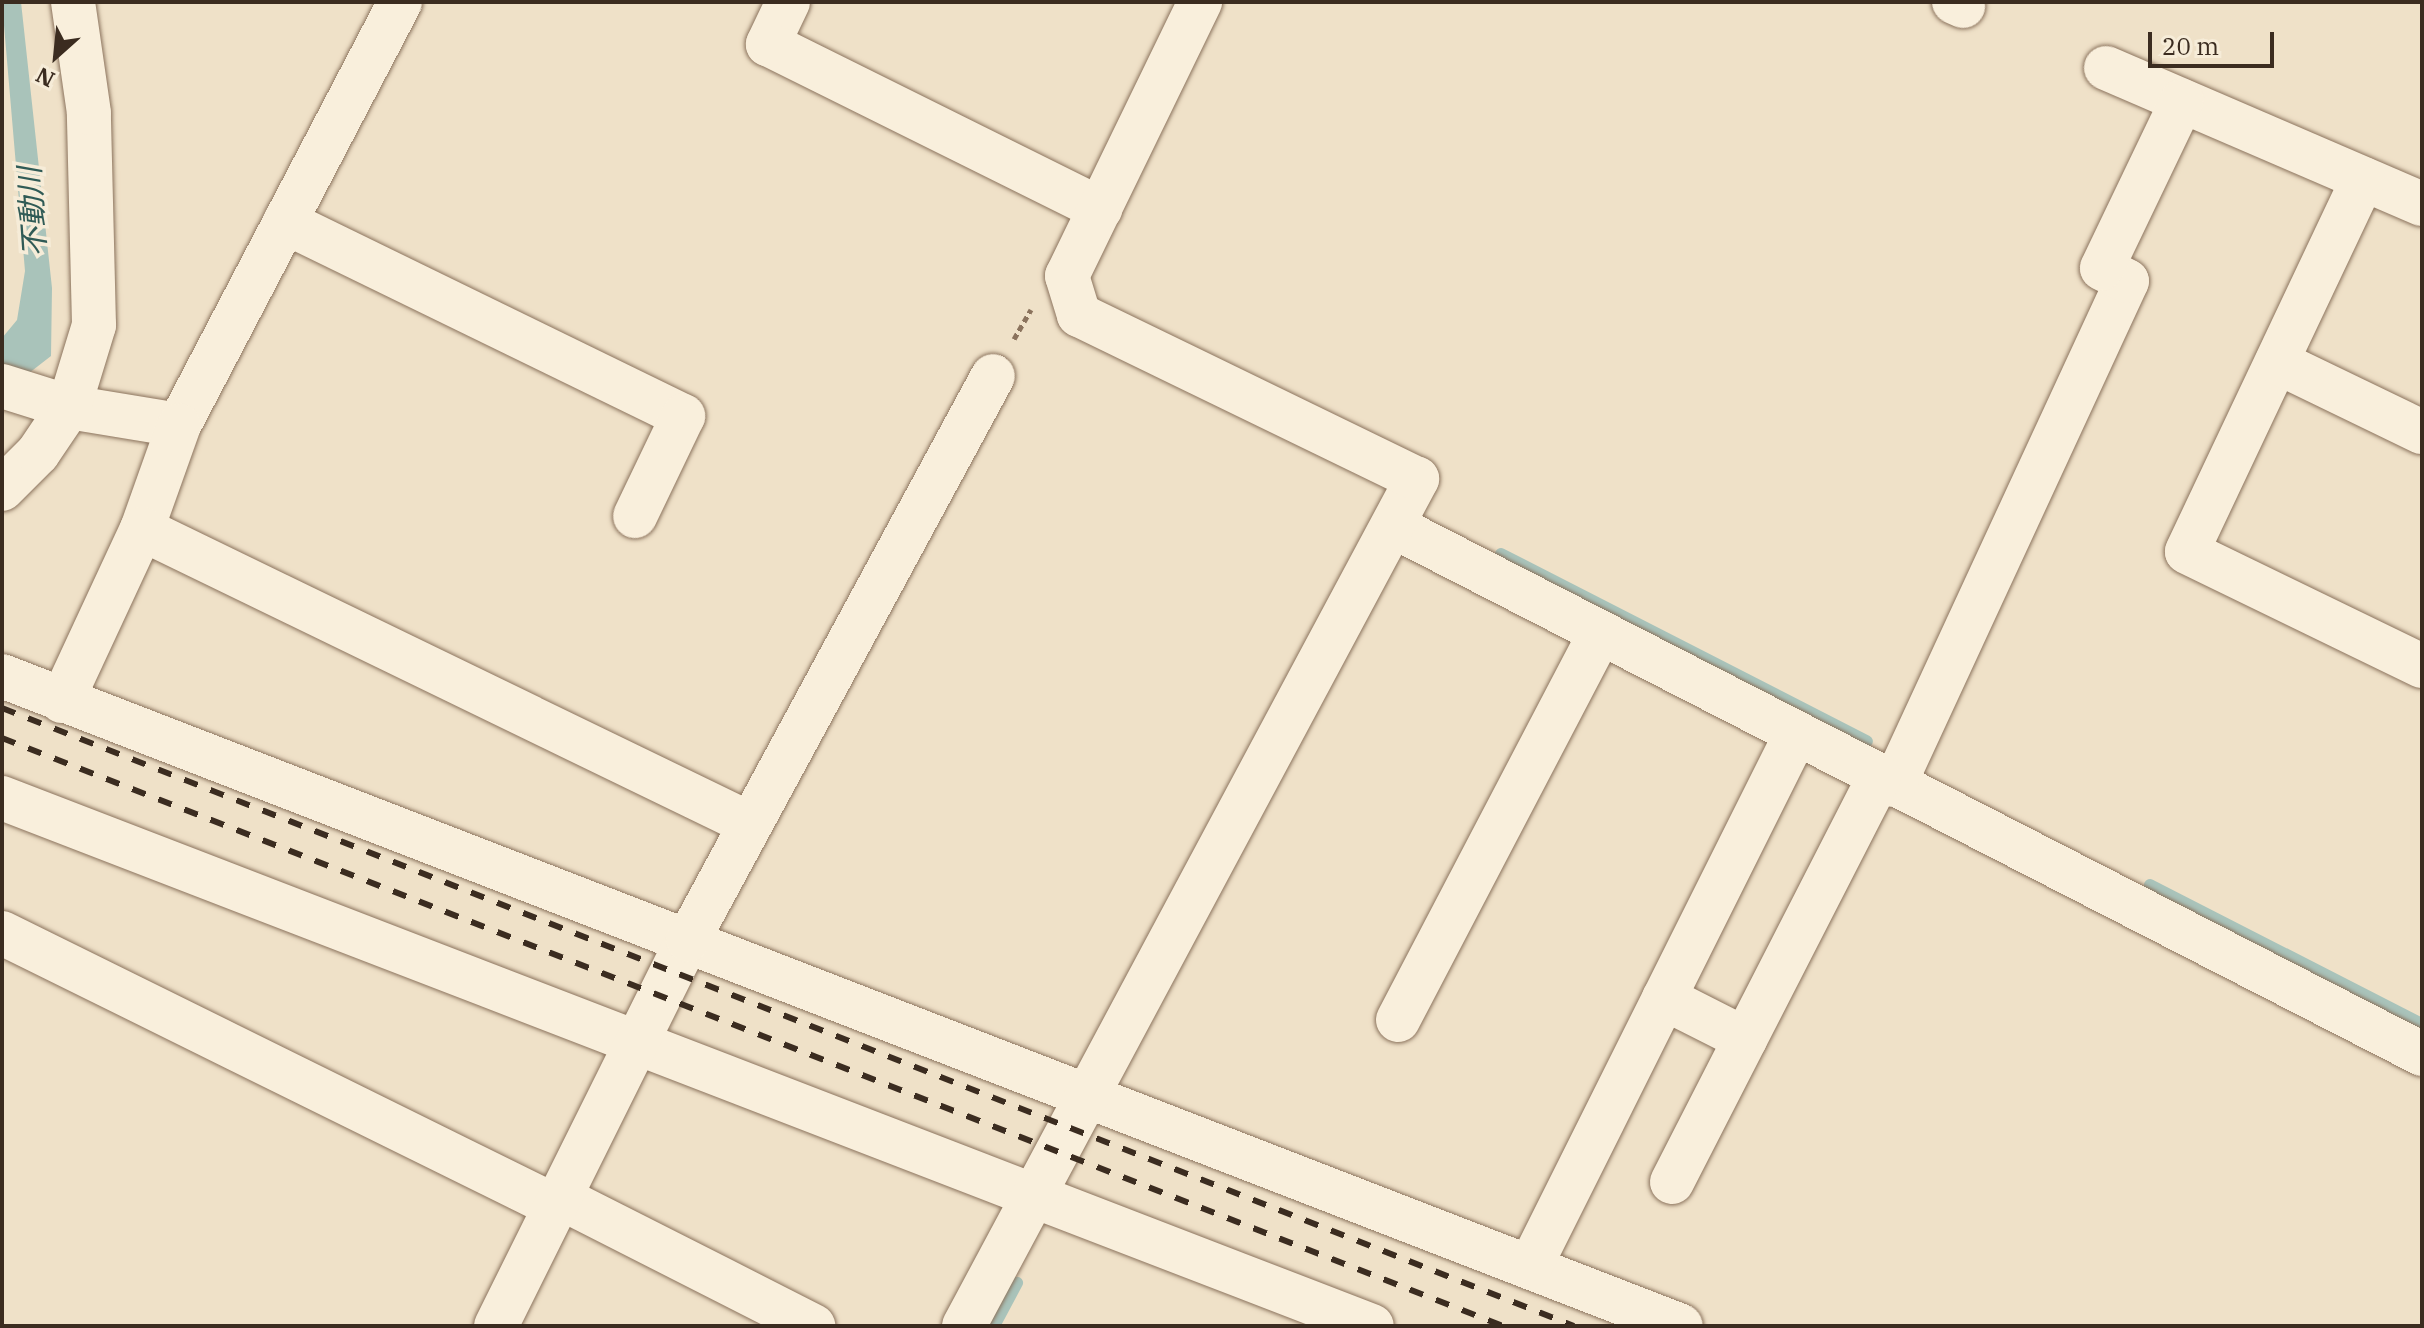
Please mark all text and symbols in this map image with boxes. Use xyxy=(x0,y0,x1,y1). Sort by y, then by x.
north arrow xyxy=(16,16,96,96)
scale bar xyxy=(2152,16,2278,66)
text: 20 m xyxy=(2162,30,2219,62)
text: N xyxy=(31,61,59,95)
water label: 不動川 xyxy=(11,166,53,258)

